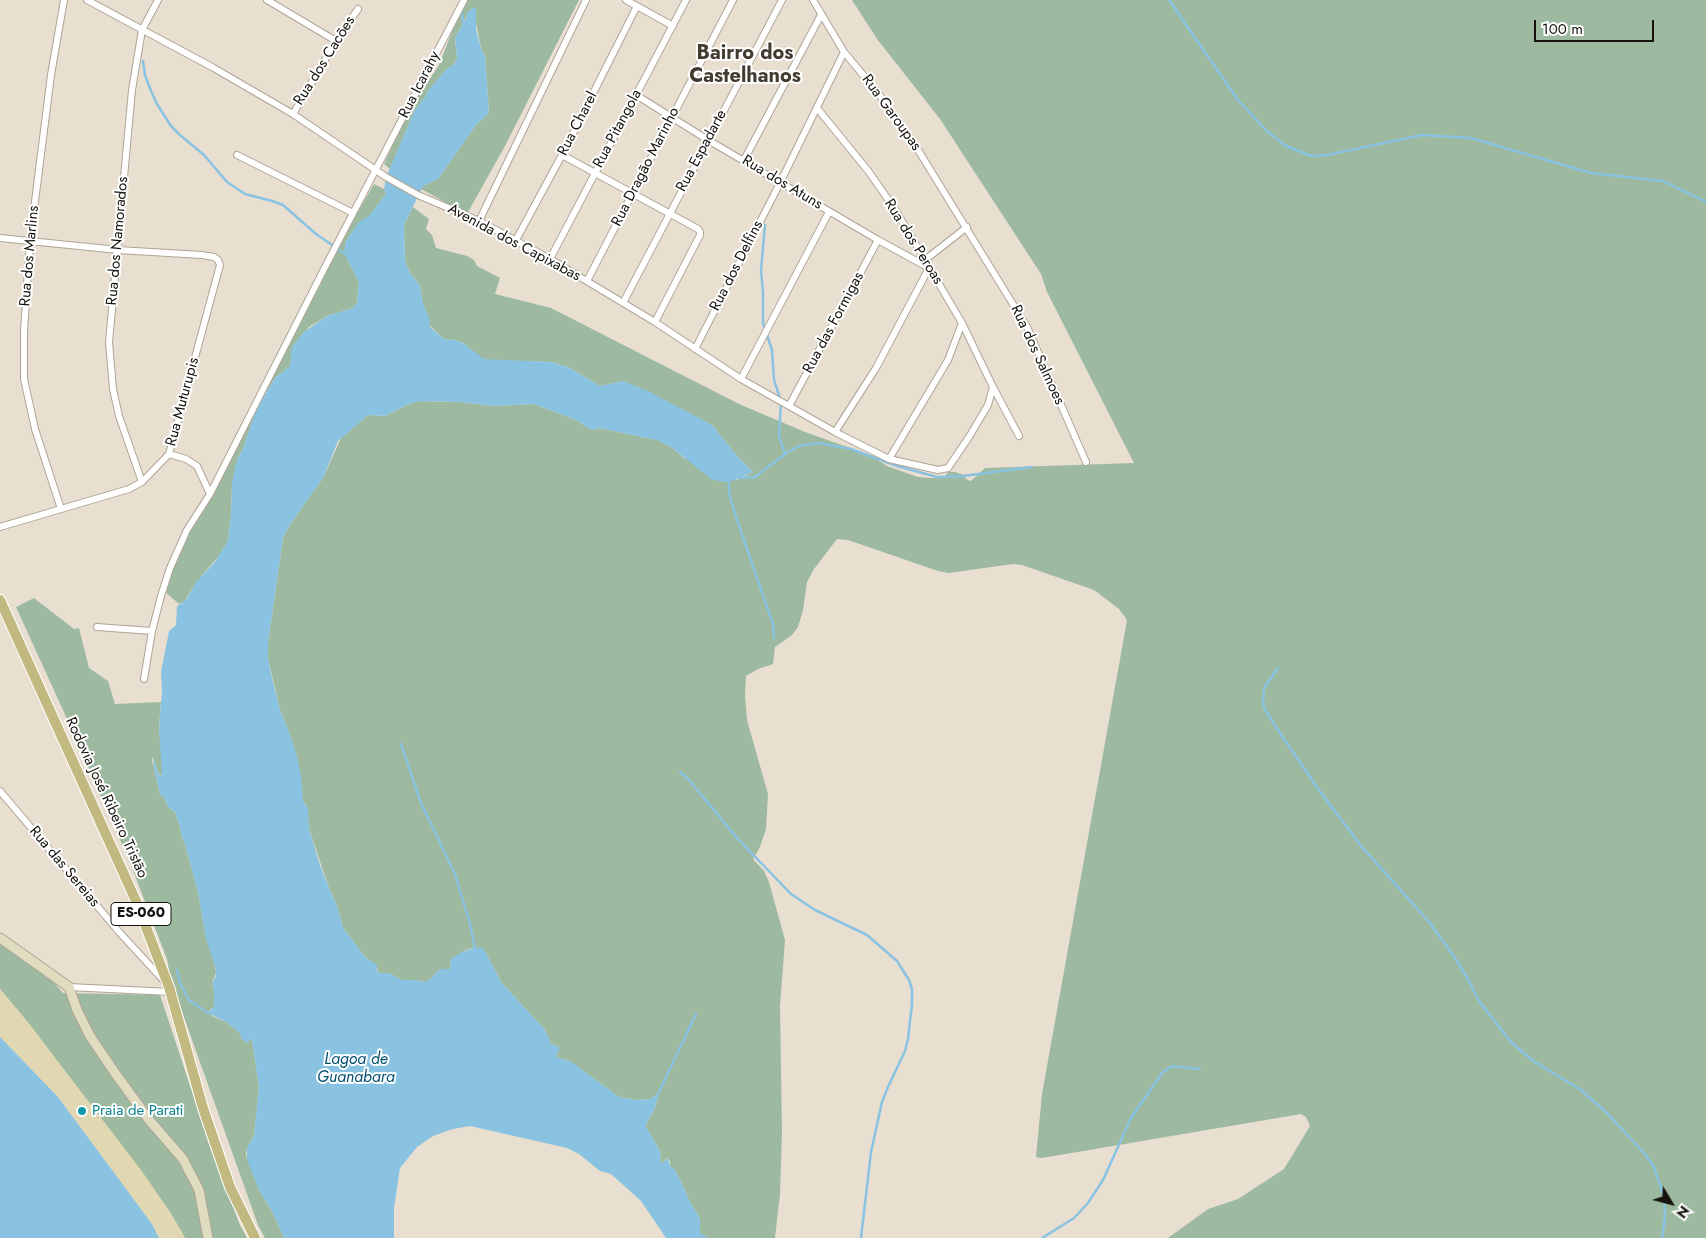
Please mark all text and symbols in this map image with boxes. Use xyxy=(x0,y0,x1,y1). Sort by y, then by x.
scale bar xyxy=(1536,10,1656,42)
street label: Rua dos Cacões xyxy=(290,13,360,109)
text: 100 m xyxy=(1542,18,1583,40)
district label: Bairro dos Castelhanos xyxy=(689,42,801,89)
street label: Rua Icarahy xyxy=(395,48,445,122)
street label: Rua Garoupas xyxy=(857,71,925,155)
street label: Rua Pitangola xyxy=(590,87,646,171)
street label: Rua Charel xyxy=(554,89,602,159)
street label: Rua Dragão Marinho xyxy=(608,104,684,230)
street label: Rua Espadarte xyxy=(673,107,731,195)
street label: Rua dos Atuns xyxy=(739,152,825,214)
street label: Rua dos Namorados xyxy=(103,176,133,306)
street label: Rua dos Peroas xyxy=(880,196,946,288)
street label: Avenida dos Capixabas xyxy=(445,200,583,286)
street label: Rua dos Marlins xyxy=(17,205,43,307)
street label: Rua dos Delfins xyxy=(707,218,767,314)
street label: Rua das Formigas xyxy=(800,269,868,377)
street label: Rua dos Salmoes xyxy=(1006,302,1068,408)
street label: Rua Muturupis xyxy=(163,356,203,448)
street label: Rodovia José Ribeiro Tristão xyxy=(61,715,151,881)
street label: Rua das Sereias xyxy=(25,823,103,911)
road number: ES-060 xyxy=(111,902,171,926)
water label: Lagoa de Guanabara xyxy=(317,1050,395,1088)
place label: Praia de Parati xyxy=(92,1102,184,1120)
marker: Praia de Parati xyxy=(76,1105,88,1117)
north arrow xyxy=(1646,1178,1696,1228)
text: N xyxy=(1672,1202,1694,1222)

